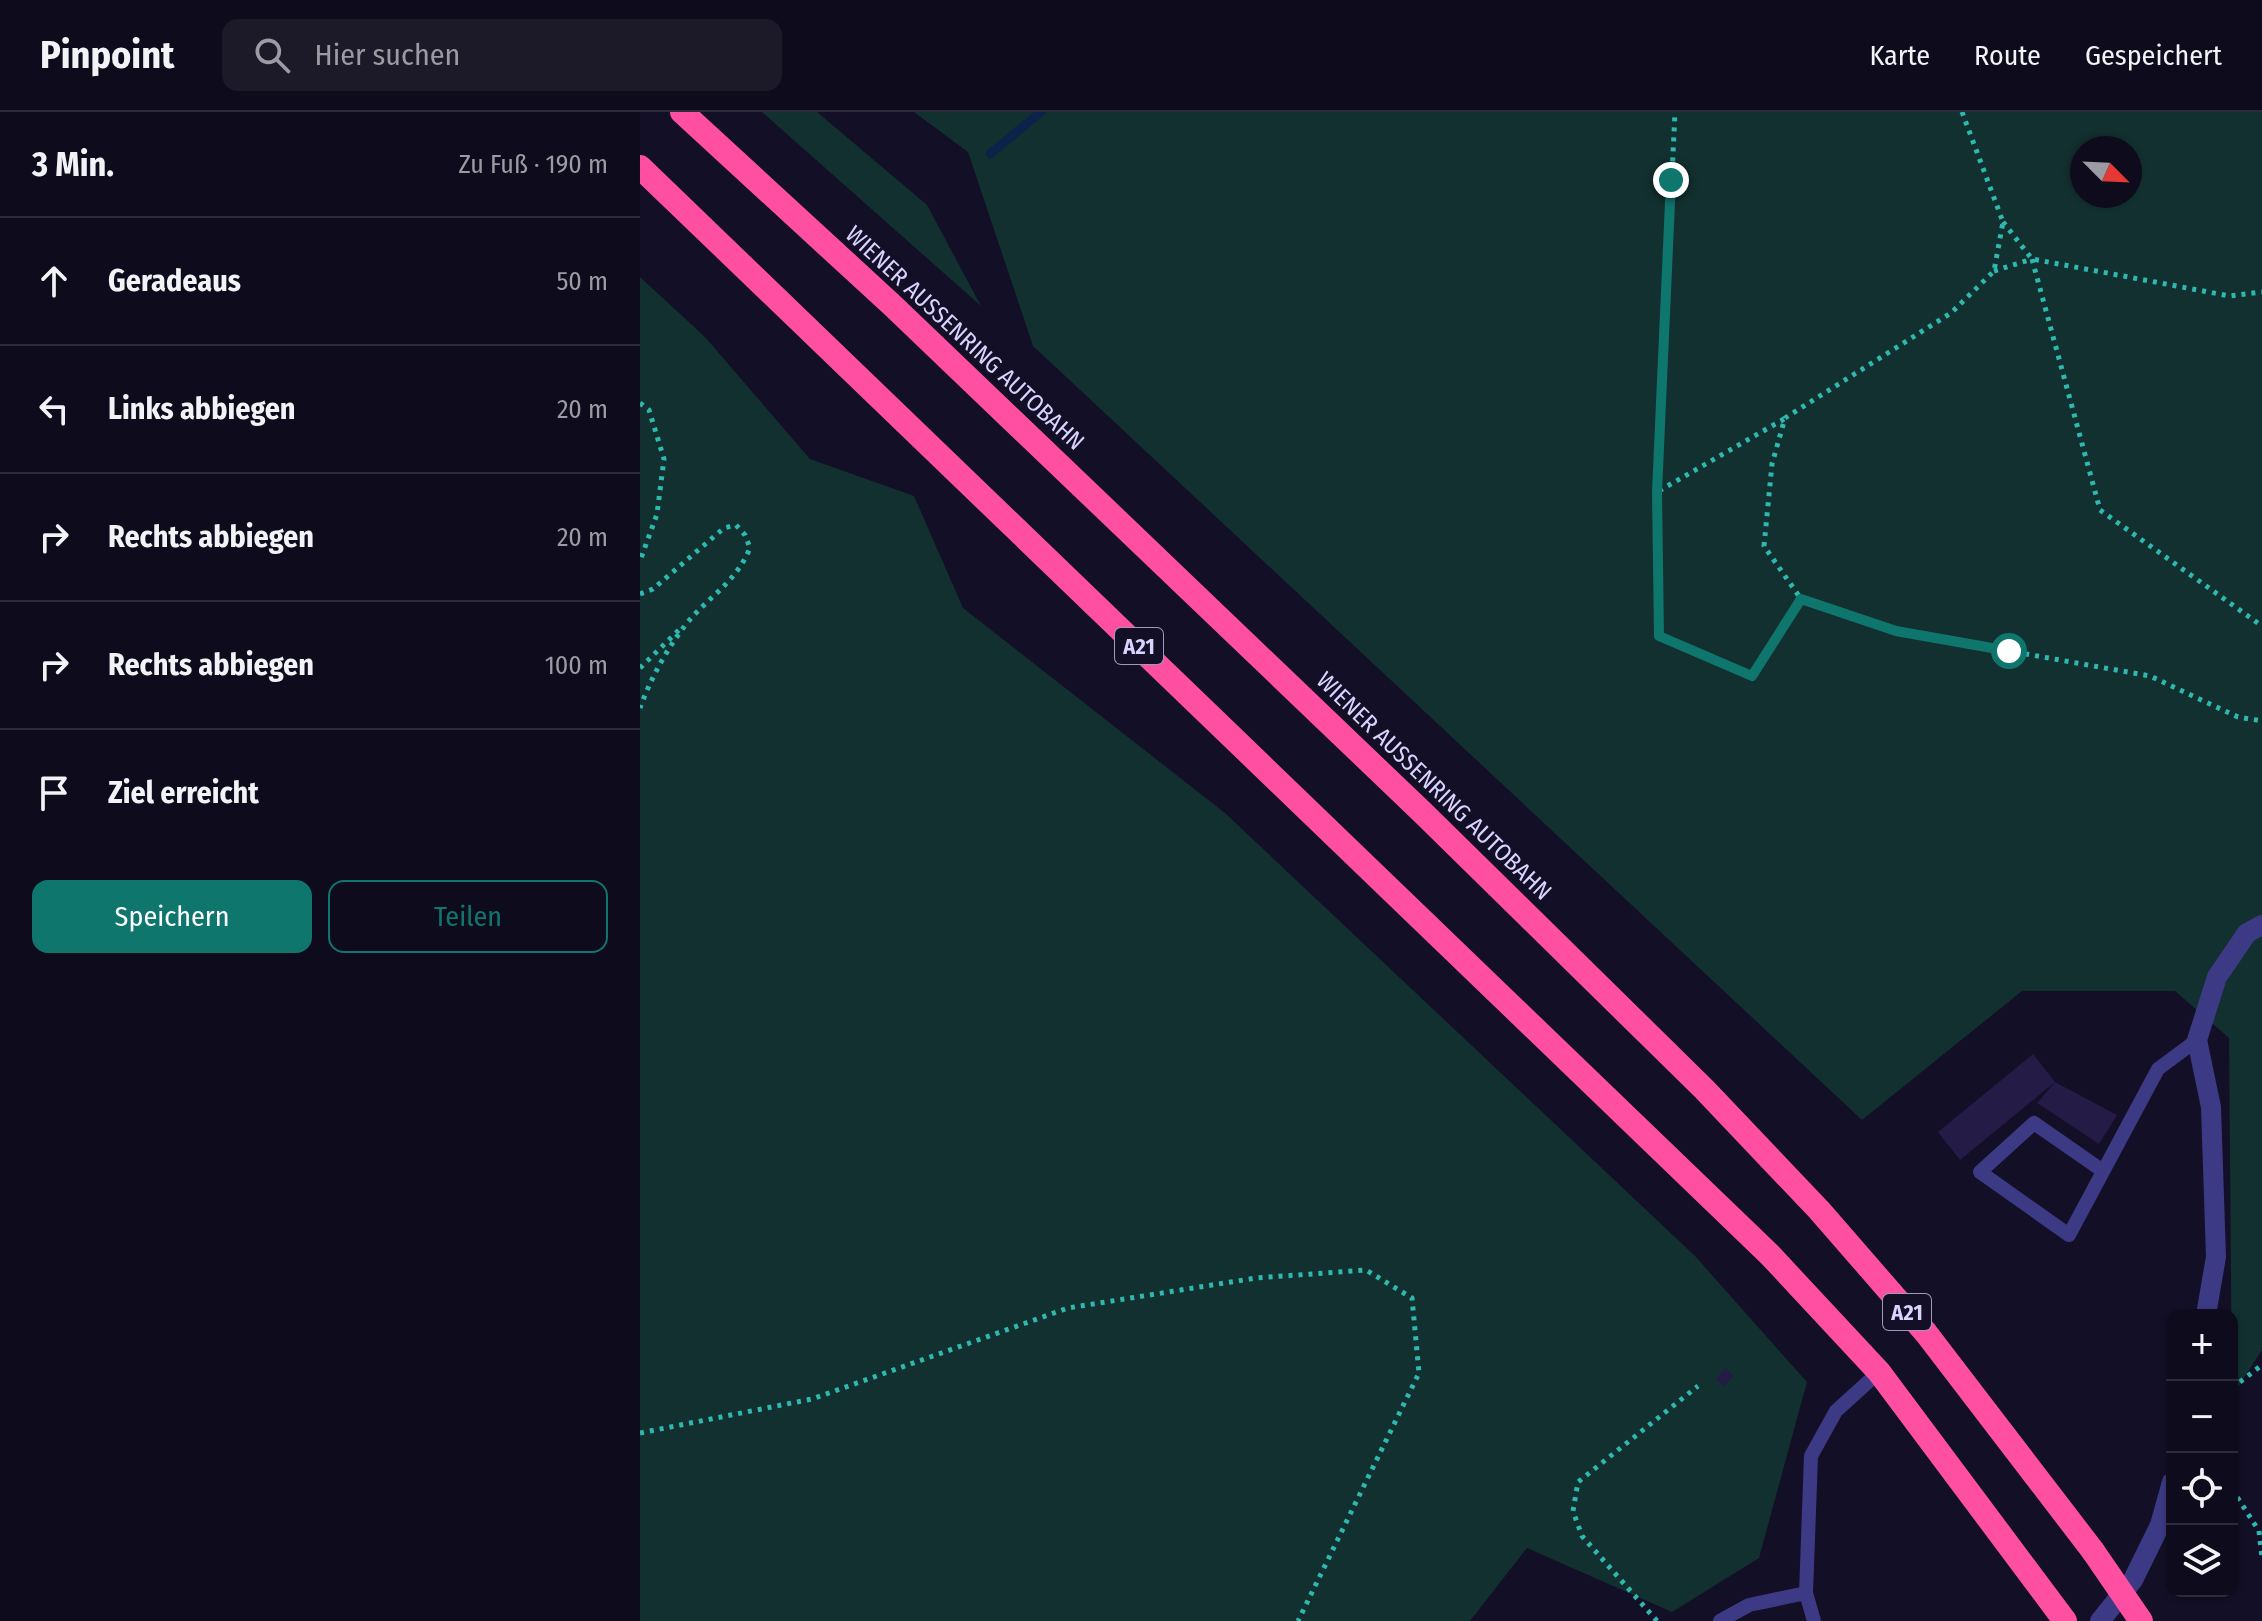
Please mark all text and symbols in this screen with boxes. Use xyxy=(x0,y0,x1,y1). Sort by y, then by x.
search box xyxy=(222,19,782,91)
text: Pinpoint xyxy=(40,32,174,78)
icon: search xyxy=(250,33,294,77)
text: Hier suchen xyxy=(314,37,460,73)
text: Karte xyxy=(1869,39,1930,72)
text: Route xyxy=(1974,39,2041,72)
text: Gespeichert xyxy=(2085,39,2222,72)
north arrow xyxy=(2070,136,2142,208)
text: 3 Min. xyxy=(32,144,114,185)
text: Zu Fuß · 190 m xyxy=(458,149,608,180)
route end xyxy=(1653,162,1689,198)
street label: WIENER AUSSENRING AUTOBAHN xyxy=(840,220,1090,456)
icon: ahead xyxy=(32,259,76,303)
text: Geradeaus xyxy=(108,263,241,299)
text: 50 m xyxy=(556,266,608,297)
icon: left xyxy=(32,387,76,431)
text: Links abbiegen xyxy=(108,391,296,427)
text: 20 m xyxy=(557,394,608,425)
icon: right xyxy=(32,515,76,559)
text: Rechts abbiegen xyxy=(108,519,314,555)
text: 20 m xyxy=(557,522,608,553)
road number: A21 xyxy=(1115,628,1163,664)
route start xyxy=(1991,633,2027,669)
icon: right xyxy=(32,643,76,687)
text: Rechts abbiegen xyxy=(108,647,314,683)
text: 100 m xyxy=(545,650,608,681)
street label: WIENER AUSSENRING AUTOBAHN xyxy=(1311,666,1557,906)
icon: arrive xyxy=(32,771,76,815)
text: Ziel erreicht xyxy=(108,775,259,811)
button: Speichern xyxy=(32,880,312,953)
button: Teilen xyxy=(328,880,608,953)
road number: A21 xyxy=(1883,1294,1931,1330)
map controls xyxy=(2166,1309,2238,1597)
button: + xyxy=(2166,1309,2238,1381)
button: − xyxy=(2166,1381,2238,1453)
button: locate xyxy=(2166,1453,2238,1525)
button: layers xyxy=(2166,1525,2238,1597)

